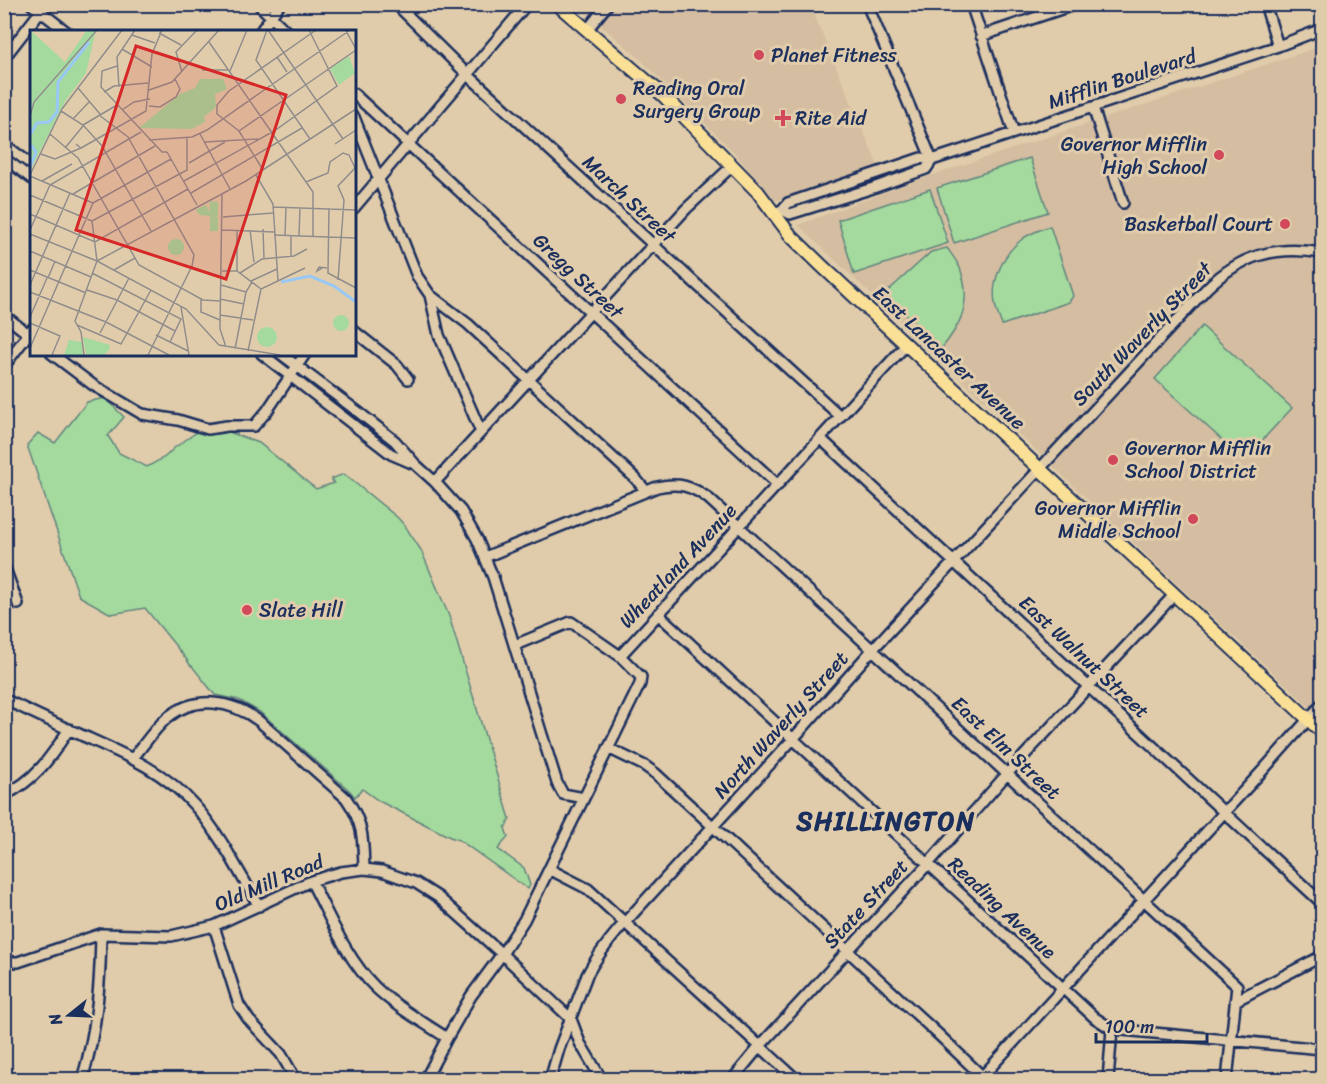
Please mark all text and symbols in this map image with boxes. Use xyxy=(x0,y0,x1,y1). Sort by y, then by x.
inset map xyxy=(30,30,356,356)
place label: Planet Fitness xyxy=(771,38,898,73)
street label: Mifflin Boulevard xyxy=(1043,38,1202,119)
marker: Planet Fitness xyxy=(752,48,766,62)
place label: Reading Oral Surgery Group xyxy=(633,71,761,129)
marker: Reading Oral Surgery Group xyxy=(614,92,628,106)
place label: Rite Aid xyxy=(795,101,868,136)
marker: Rite Aid xyxy=(776,111,790,125)
place label: Governor Mifflin High School xyxy=(1061,127,1208,185)
street label: March Street xyxy=(574,146,685,253)
marker: Governor Mifflin High School xyxy=(1212,148,1226,162)
place label: Basketball Court xyxy=(1124,207,1273,242)
marker: Basketball Court xyxy=(1278,217,1292,231)
street label: Gregg Street xyxy=(524,224,632,328)
street label: South Waverly Street xyxy=(1063,253,1221,415)
street label: East Lancaster Avenue xyxy=(864,277,1034,439)
place label: Governor Mifflin School District xyxy=(1125,431,1271,489)
marker: Governor Mifflin School District xyxy=(1106,453,1120,467)
place label: Governor Mifflin Middle School xyxy=(1035,491,1181,549)
street label: Wheatland Avenue xyxy=(610,495,746,637)
marker: Governor Mifflin Middle School xyxy=(1186,512,1200,526)
street label: East Walnut Street xyxy=(1010,587,1158,728)
place label: Slate Hill xyxy=(259,593,344,628)
marker: Slate Hill xyxy=(240,603,254,617)
street label: North Waverly Street xyxy=(705,643,858,807)
street label: East Elm Street xyxy=(943,687,1069,809)
district label: SHILLINGTON xyxy=(795,798,976,844)
street label: Old Mill Road xyxy=(209,844,330,922)
street label: Reading Avenue xyxy=(939,848,1065,968)
street label: State Street xyxy=(815,851,918,957)
north arrow xyxy=(39,985,99,1045)
scale bar xyxy=(1096,1006,1207,1044)
text: N xyxy=(39,1009,71,1030)
text: 100 m xyxy=(1105,1011,1154,1043)

